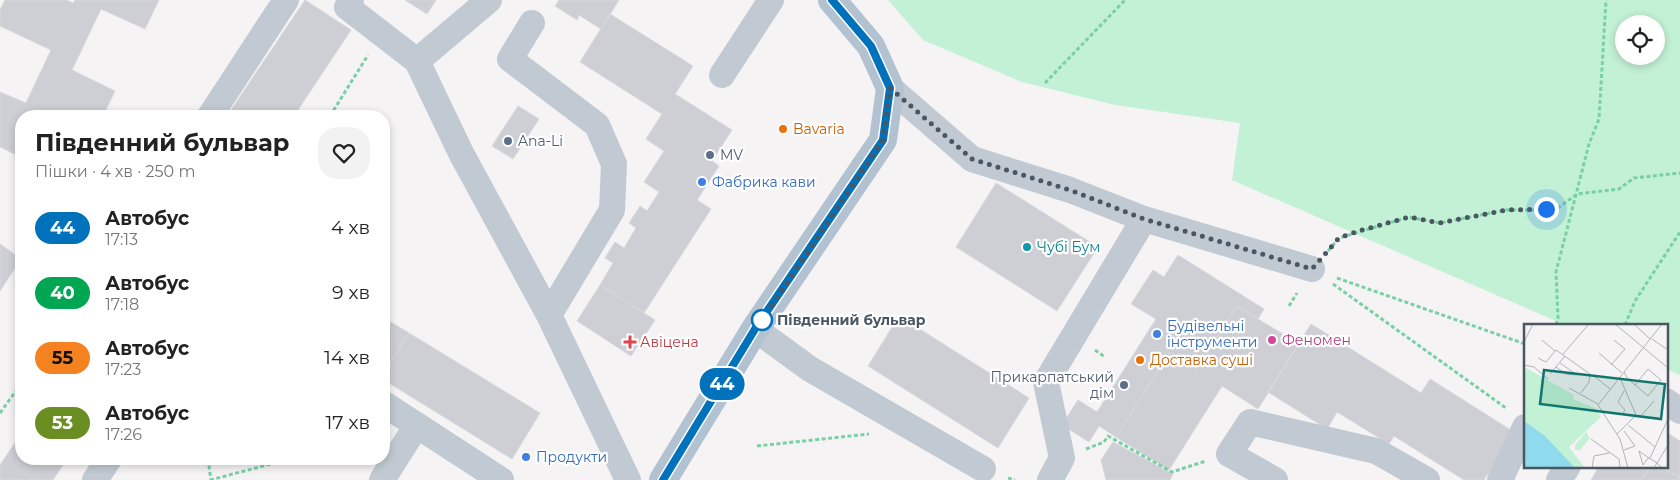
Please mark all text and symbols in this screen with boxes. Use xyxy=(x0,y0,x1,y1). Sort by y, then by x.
map controls xyxy=(1615,15,1665,65)
button: locate xyxy=(1615,15,1665,65)
place label: Bavaria xyxy=(793,120,845,138)
marker: Bavaria xyxy=(777,123,789,135)
button: heart xyxy=(318,127,370,179)
text: Південний бульвар xyxy=(35,128,289,157)
place label: Ana-Li xyxy=(518,132,563,150)
marker: Ana-Li xyxy=(502,135,514,147)
place label: MV xyxy=(720,146,743,164)
marker: MV xyxy=(704,149,716,161)
text: Пішки · 4 хв · 250 m xyxy=(35,162,195,181)
place label: Фабрика кави xyxy=(712,173,816,191)
marker: Фабрика кави xyxy=(696,176,708,188)
your location xyxy=(1534,197,1559,222)
text: Автобус xyxy=(105,207,189,230)
text: 4 хв xyxy=(331,216,370,239)
text: 44 xyxy=(50,217,75,239)
text: 17:13 xyxy=(105,230,138,249)
place label: Чубі Бум xyxy=(1037,238,1100,256)
marker: Чубі Бум xyxy=(1021,241,1033,253)
text: Автобус xyxy=(105,272,189,295)
text: 9 хв xyxy=(332,281,370,304)
text: 40 xyxy=(50,282,75,304)
text: 17:18 xyxy=(105,295,139,314)
marker: Південний бульвар xyxy=(751,309,773,331)
place label: Південний бульвар xyxy=(777,311,926,329)
place label: Будівельні інструменти xyxy=(1167,317,1257,351)
inset map xyxy=(1524,324,1668,468)
marker: Будівельні інструменти xyxy=(1151,328,1163,340)
place label: Феномен xyxy=(1282,331,1351,349)
place label: Авіцена xyxy=(640,333,699,351)
marker: Феномен xyxy=(1266,334,1278,346)
marker: Авіцена xyxy=(624,336,636,348)
text: Автобус xyxy=(105,337,189,360)
text: 14 хв xyxy=(324,346,370,369)
text: 55 xyxy=(52,347,73,369)
place label: Доставка суші xyxy=(1150,351,1253,369)
marker: Доставка суші xyxy=(1134,354,1146,366)
text: 17:23 xyxy=(105,360,141,379)
line badge: 44 xyxy=(700,368,744,400)
place label: Прикарпатський дім xyxy=(990,368,1114,402)
text: 44 xyxy=(710,373,734,395)
marker: Прикарпатський дім xyxy=(1118,379,1130,391)
text: Автобус xyxy=(105,402,189,425)
text: 17 хв xyxy=(325,411,370,434)
text: 53 xyxy=(52,412,73,434)
text: 17:26 xyxy=(105,425,142,444)
place label: Продукти xyxy=(536,448,607,466)
marker: Продукти xyxy=(520,451,532,463)

